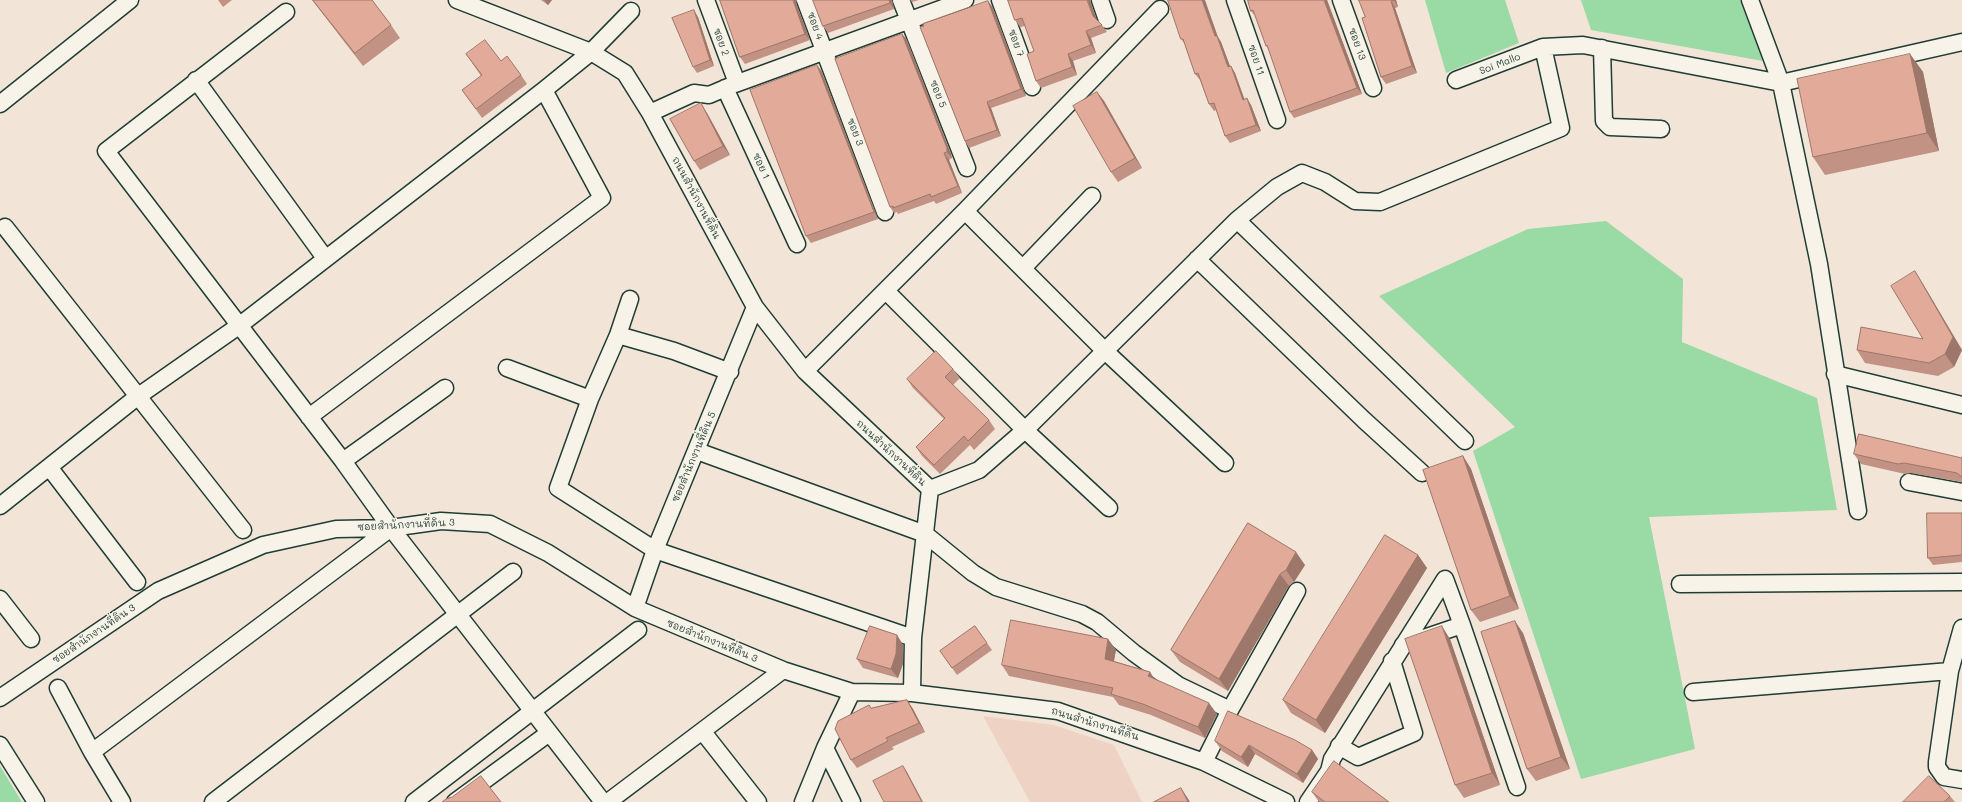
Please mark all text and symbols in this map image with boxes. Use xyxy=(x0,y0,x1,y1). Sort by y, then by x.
street label: ซอย 4 xyxy=(804,10,826,42)
street label: ซอย 13 xyxy=(1346,26,1368,62)
street label: ซอย 2 xyxy=(710,27,732,57)
street label: ซอย 7 xyxy=(1005,28,1027,58)
street label: ซอย 11 xyxy=(1245,43,1267,77)
street label: Soi Mallo xyxy=(1478,51,1522,77)
street label: ซอย 5 xyxy=(927,78,949,110)
street label: ซอย 3 xyxy=(844,116,866,148)
street label: ซอย 1 xyxy=(750,151,772,181)
street label: ถนนสำนักงานที่ดิน xyxy=(669,155,723,241)
street label: ซอยสำนักงานที่ดิน 5 xyxy=(669,410,719,504)
street label: ถนนสำนักงานที่ดิน xyxy=(853,417,929,489)
street label: ซอยสำนักงานที่ดิน 3 xyxy=(357,516,455,534)
street label: ซอยสำนักงานที่ดิน 3 xyxy=(50,602,138,666)
street label: ซอยสำนักงานที่ดิน 3 xyxy=(665,617,759,665)
street label: ถนนสำนักงานที่ดิน xyxy=(1050,705,1140,743)

